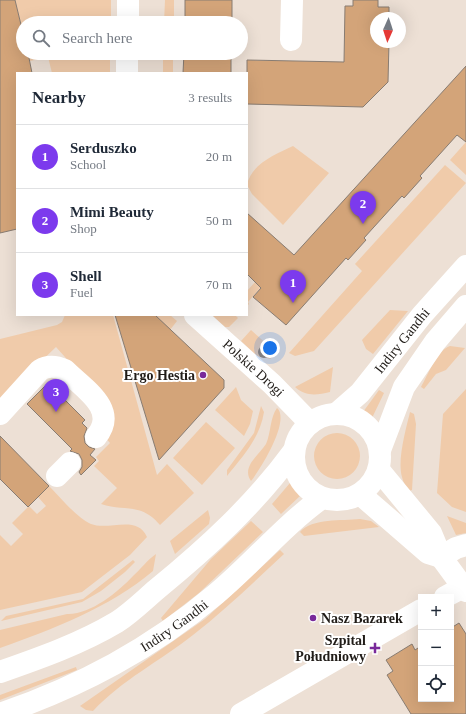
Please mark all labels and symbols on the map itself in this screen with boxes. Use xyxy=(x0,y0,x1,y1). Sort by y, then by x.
north arrow xyxy=(370,12,406,48)
pin: 2 xyxy=(350,191,376,224)
pin: 1 xyxy=(280,270,306,303)
street label: Indiry Gandhi xyxy=(372,305,433,376)
street label: Polskie Drogi xyxy=(220,337,287,400)
your location xyxy=(260,338,280,358)
place label: Ergo Hestia xyxy=(124,368,195,383)
marker: Ergo Hestia xyxy=(198,370,208,380)
pin: 3 xyxy=(43,379,69,412)
street label: Indiry Gandhi xyxy=(138,597,211,655)
place label: Nasz Bazarek xyxy=(321,611,403,626)
marker: Nasz Bazarek xyxy=(308,613,318,623)
place label: Szpital Południowy xyxy=(295,633,366,664)
marker: Szpital Południowy xyxy=(369,642,381,654)

